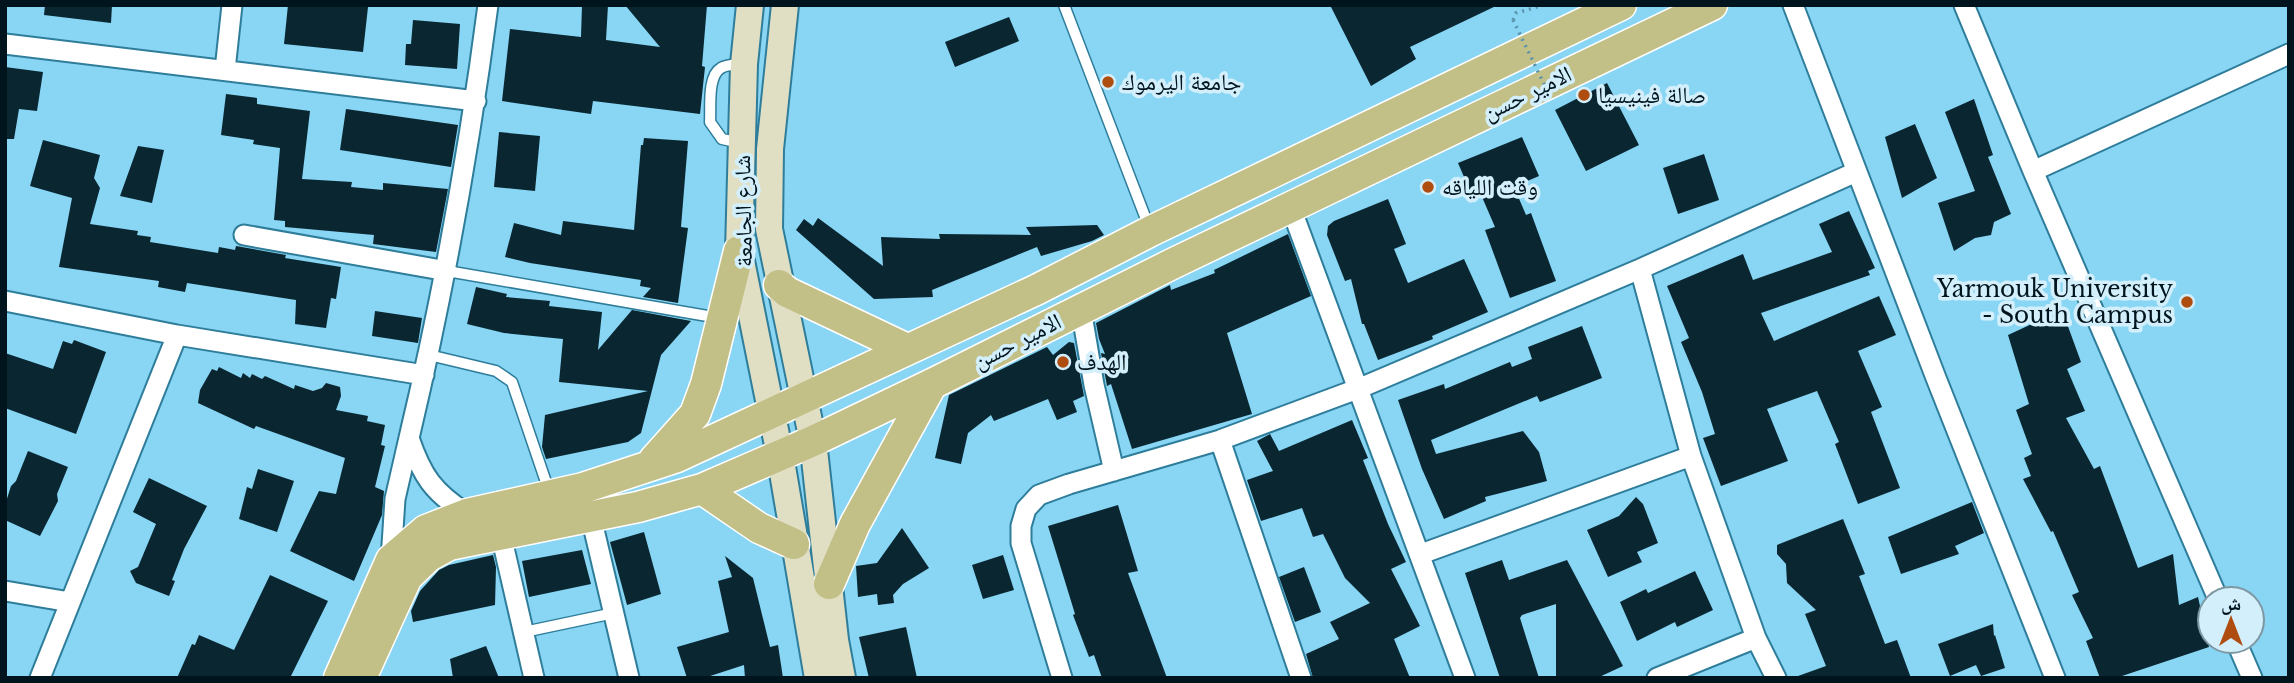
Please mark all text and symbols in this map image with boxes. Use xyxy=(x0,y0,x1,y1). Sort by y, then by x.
street label: الامير حسن xyxy=(1478,60,1576,126)
place label: جامعة اليرموك xyxy=(1122,68,1241,96)
marker: جامعة اليرموك xyxy=(1100,74,1116,90)
place label: صالة فينيسيا xyxy=(1598,81,1706,109)
marker: صالة فينيسيا xyxy=(1576,87,1592,103)
street label: شارع الجامعة xyxy=(728,155,759,267)
place label: وقت اللياقه xyxy=(1442,173,1538,201)
marker: وقت اللياقه xyxy=(1420,179,1436,195)
place label: Yarmouk University - South Campus xyxy=(1936,275,2173,329)
marker: Yarmouk University - South Campus xyxy=(2179,294,2195,310)
street label: الامير حسن xyxy=(968,307,1066,375)
place label: الهدف xyxy=(1077,348,1127,376)
marker: الهدف xyxy=(1055,354,1071,370)
north arrow xyxy=(2196,585,2266,655)
text: ش xyxy=(2221,592,2241,615)

